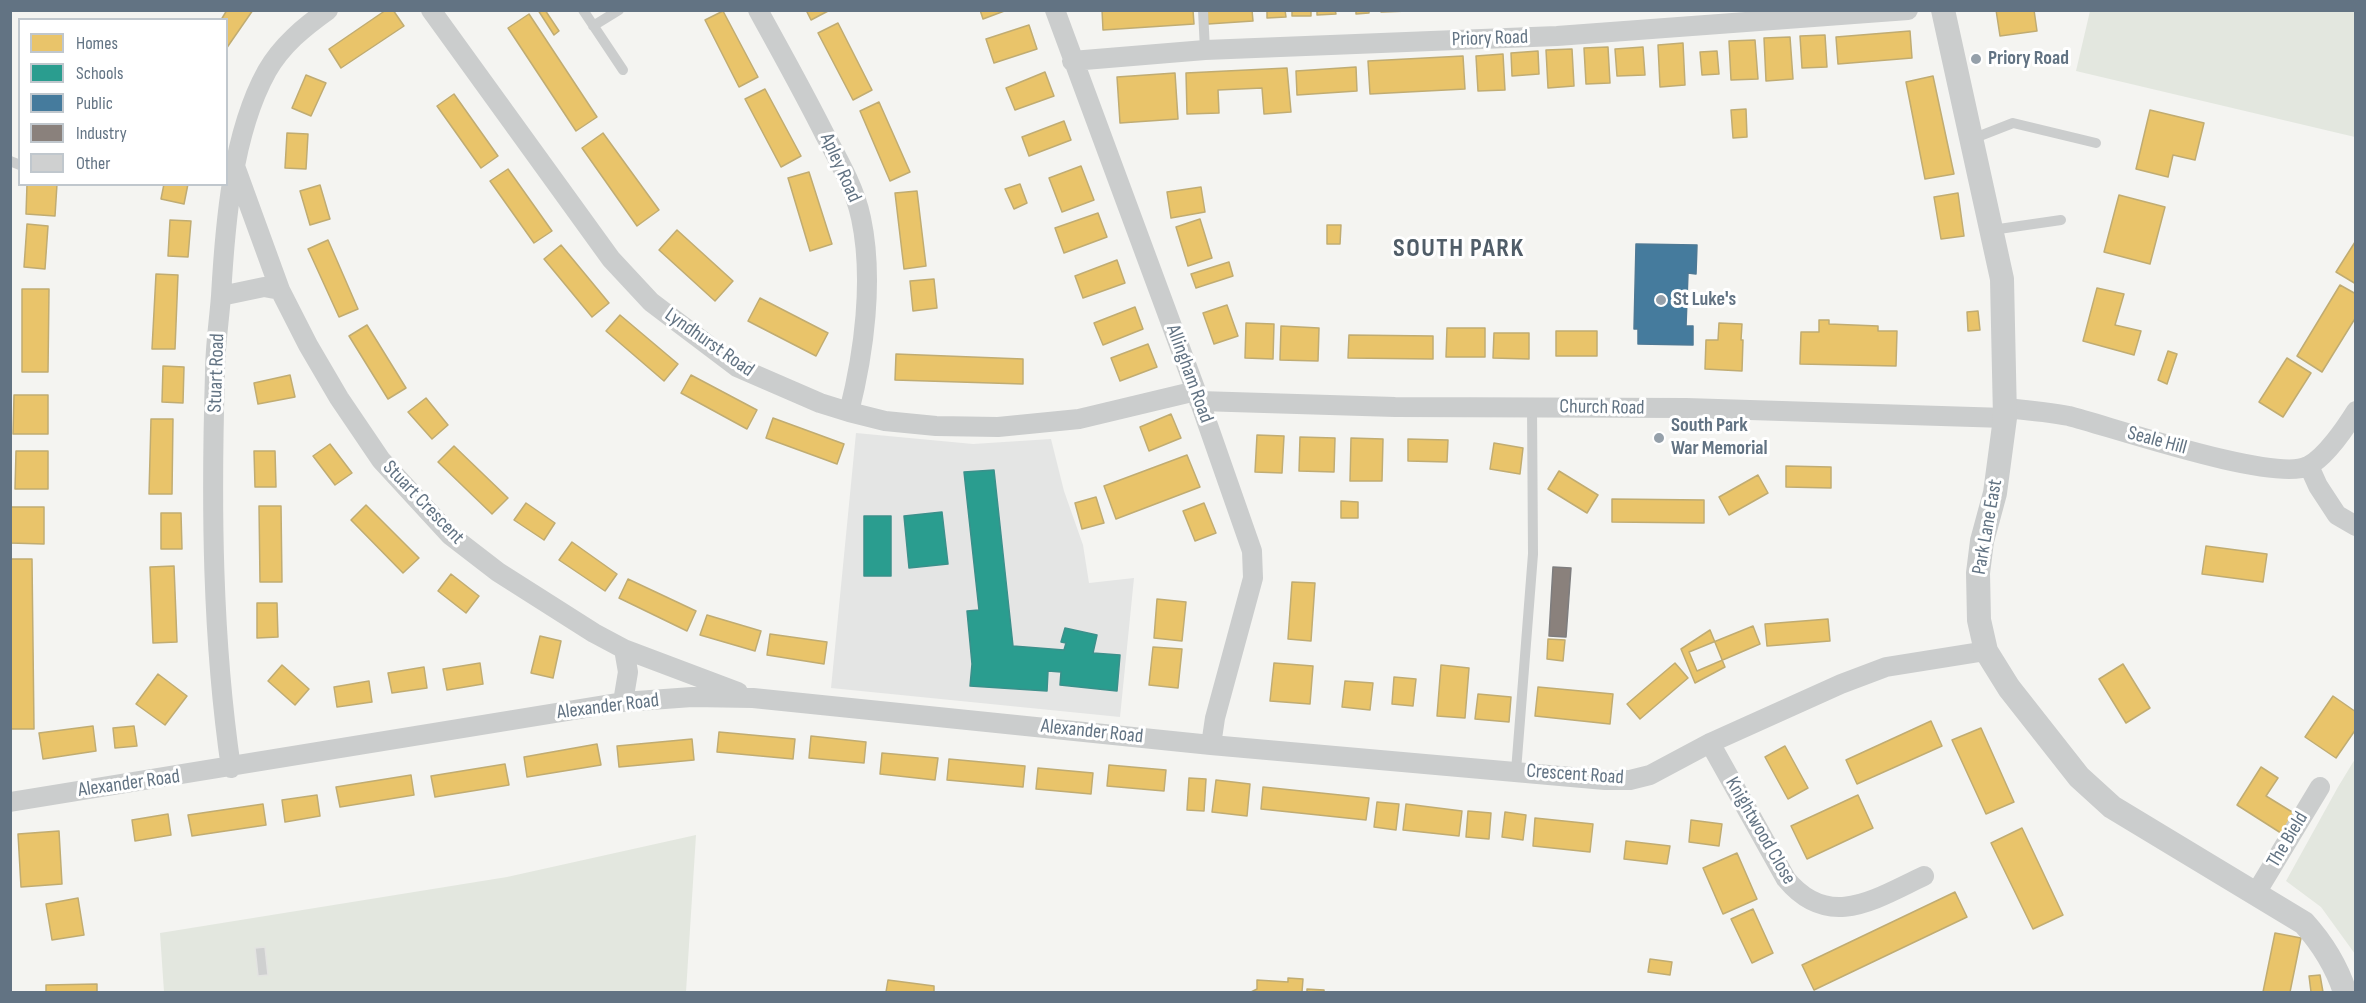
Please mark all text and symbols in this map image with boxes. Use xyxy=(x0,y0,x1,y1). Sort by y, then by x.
legend xyxy=(18,18,228,186)
street label: Priory Road xyxy=(1451,26,1529,52)
text: Homes xyxy=(76,33,118,54)
place label: Priory Road xyxy=(1988,47,2069,71)
marker: Priory Road xyxy=(1969,52,1983,66)
text: Schools xyxy=(76,63,123,84)
text: Public xyxy=(76,93,113,114)
text: Industry xyxy=(76,123,127,144)
street label: Apley Road xyxy=(814,130,866,206)
text: Other xyxy=(76,153,110,174)
district label: SOUTH PARK xyxy=(1393,233,1525,265)
place label: St Luke's xyxy=(1673,288,1736,312)
marker: St Luke's xyxy=(1654,293,1668,307)
street label: Lyndhurst Road xyxy=(660,303,758,383)
street label: Allingham Road xyxy=(1160,322,1218,426)
street label: Stuart Road xyxy=(204,333,230,413)
street label: Church Road xyxy=(1559,395,1645,421)
place label: South Park War Memorial xyxy=(1671,414,1767,461)
street label: Seale Hill xyxy=(2125,422,2189,460)
marker: South Park War Memorial xyxy=(1652,431,1666,445)
street label: Stuart Crescent xyxy=(377,456,469,550)
street label: Park Lane East xyxy=(1968,478,2008,576)
street label: Alexander Road xyxy=(556,689,660,725)
street label: Alexander Road xyxy=(1040,715,1144,749)
street label: Crescent Road xyxy=(1526,760,1624,790)
street label: Alexander Road xyxy=(77,765,181,803)
street label: Knightwood Close xyxy=(1720,773,1800,889)
street label: The Bield xyxy=(2262,808,2314,872)

